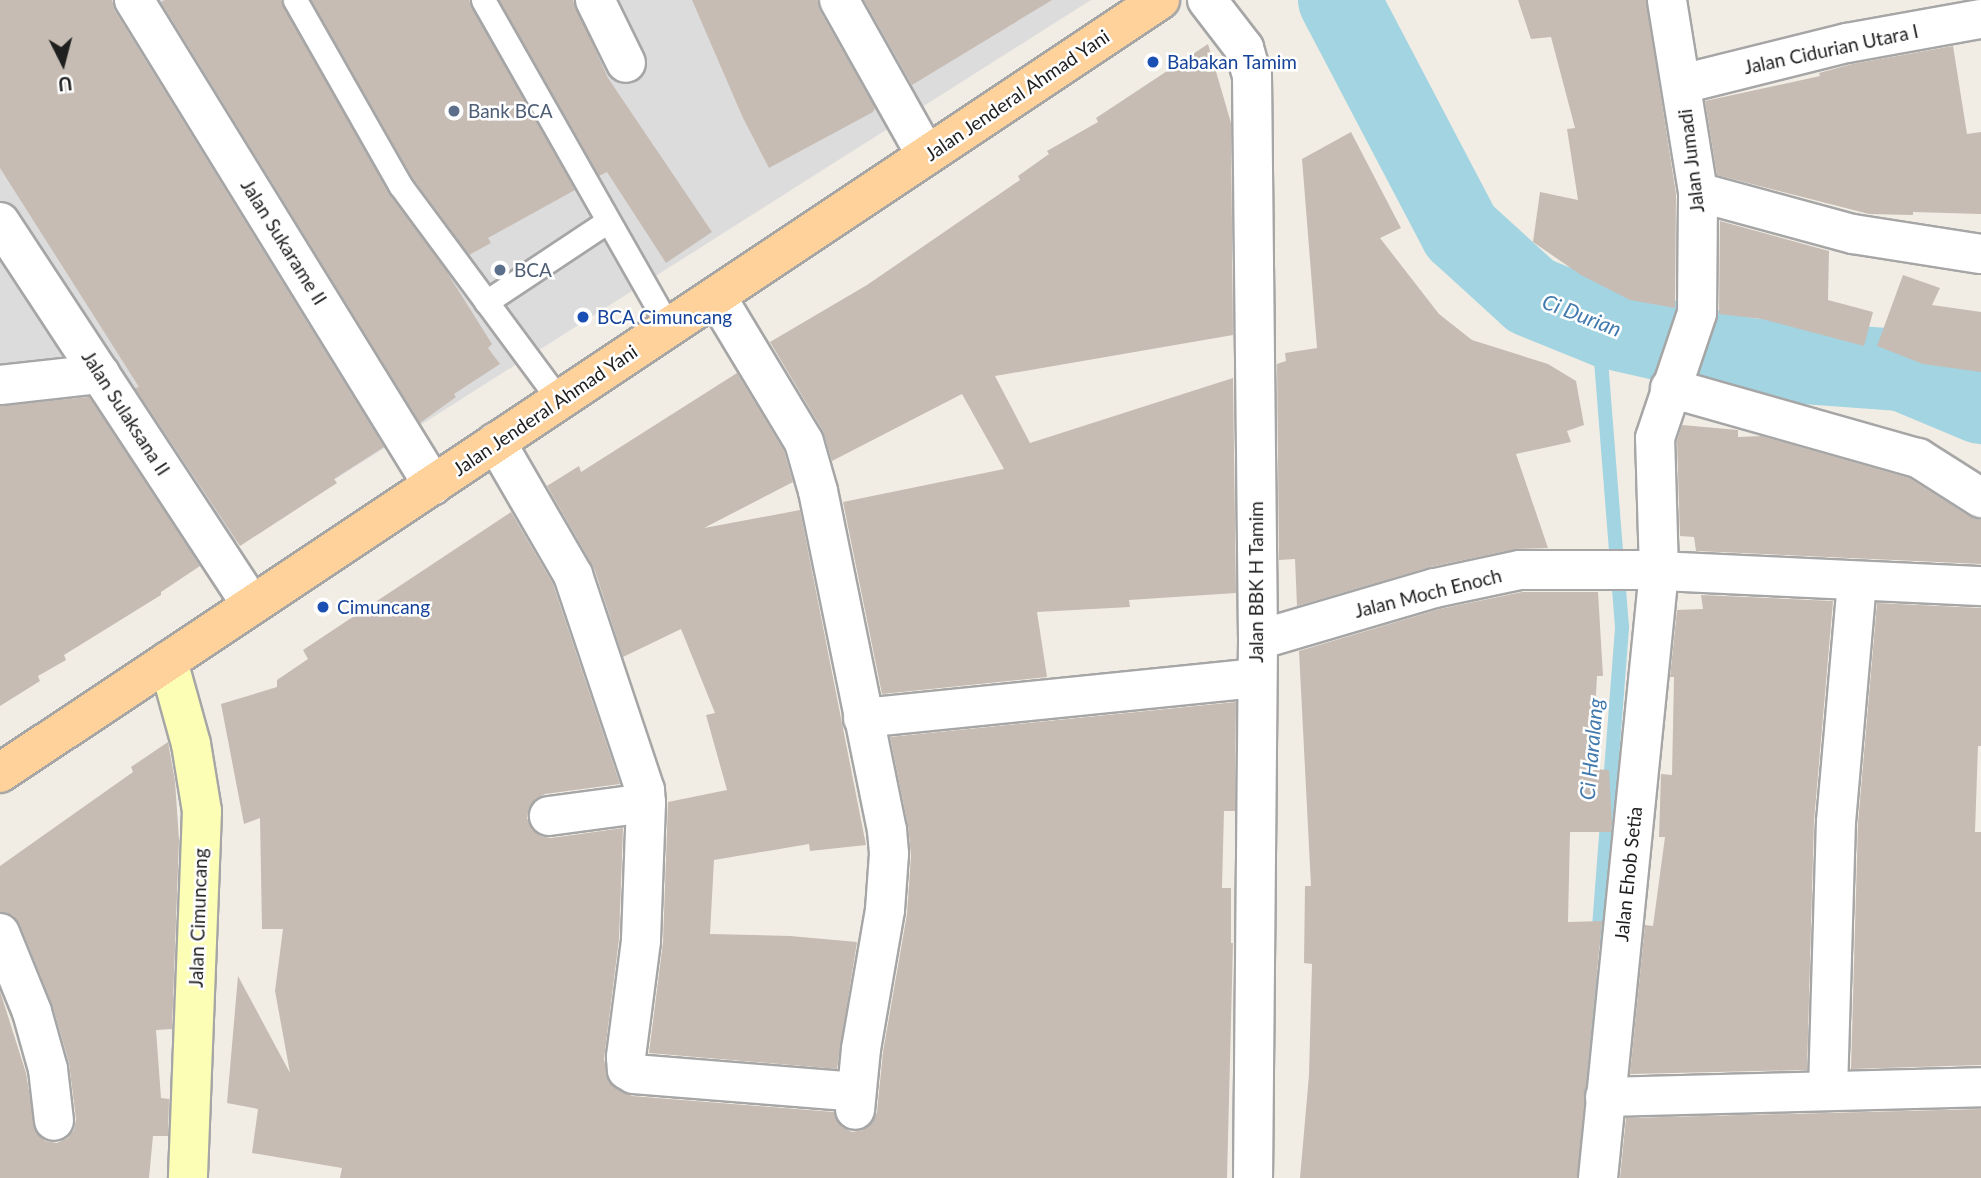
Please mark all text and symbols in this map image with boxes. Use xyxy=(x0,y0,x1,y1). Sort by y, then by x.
street label: Jalan Cidurian Utara I xyxy=(1742,19,1920,79)
street label: Jalan Jenderal Ahmad Yani xyxy=(920,24,1114,166)
north arrow xyxy=(28,28,98,98)
place label: Babakan Tamim xyxy=(1167,51,1298,73)
marker: Babakan Tamim xyxy=(1145,54,1161,70)
text: U xyxy=(57,72,73,97)
place label: Bank BCA xyxy=(468,100,553,122)
marker: Bank BCA xyxy=(446,103,462,119)
street label: Jalan Jumadi xyxy=(1673,107,1709,215)
street label: Jalan Sukarame II xyxy=(236,175,332,309)
place label: BCA xyxy=(514,259,552,281)
marker: BCA xyxy=(492,262,508,278)
water label: Ci Durian xyxy=(1539,288,1625,342)
place label: BCA Cimuncang xyxy=(597,306,733,328)
marker: BCA Cimuncang xyxy=(575,309,591,325)
street label: Jalan Jenderal Ahmad Yani xyxy=(448,339,642,481)
street label: Jalan Sulaksana II xyxy=(77,346,175,480)
street label: Jalan BBK H Tamim xyxy=(1245,501,1267,663)
street label: Jalan Moch Enoch xyxy=(1352,564,1504,622)
place label: Cimuncang xyxy=(337,596,430,618)
marker: Cimuncang xyxy=(315,599,331,615)
water label: Ci Haralang xyxy=(1574,697,1608,801)
street label: Jalan Ehob Setia xyxy=(1610,805,1646,943)
street label: Jalan Cimuncang xyxy=(184,848,212,988)

